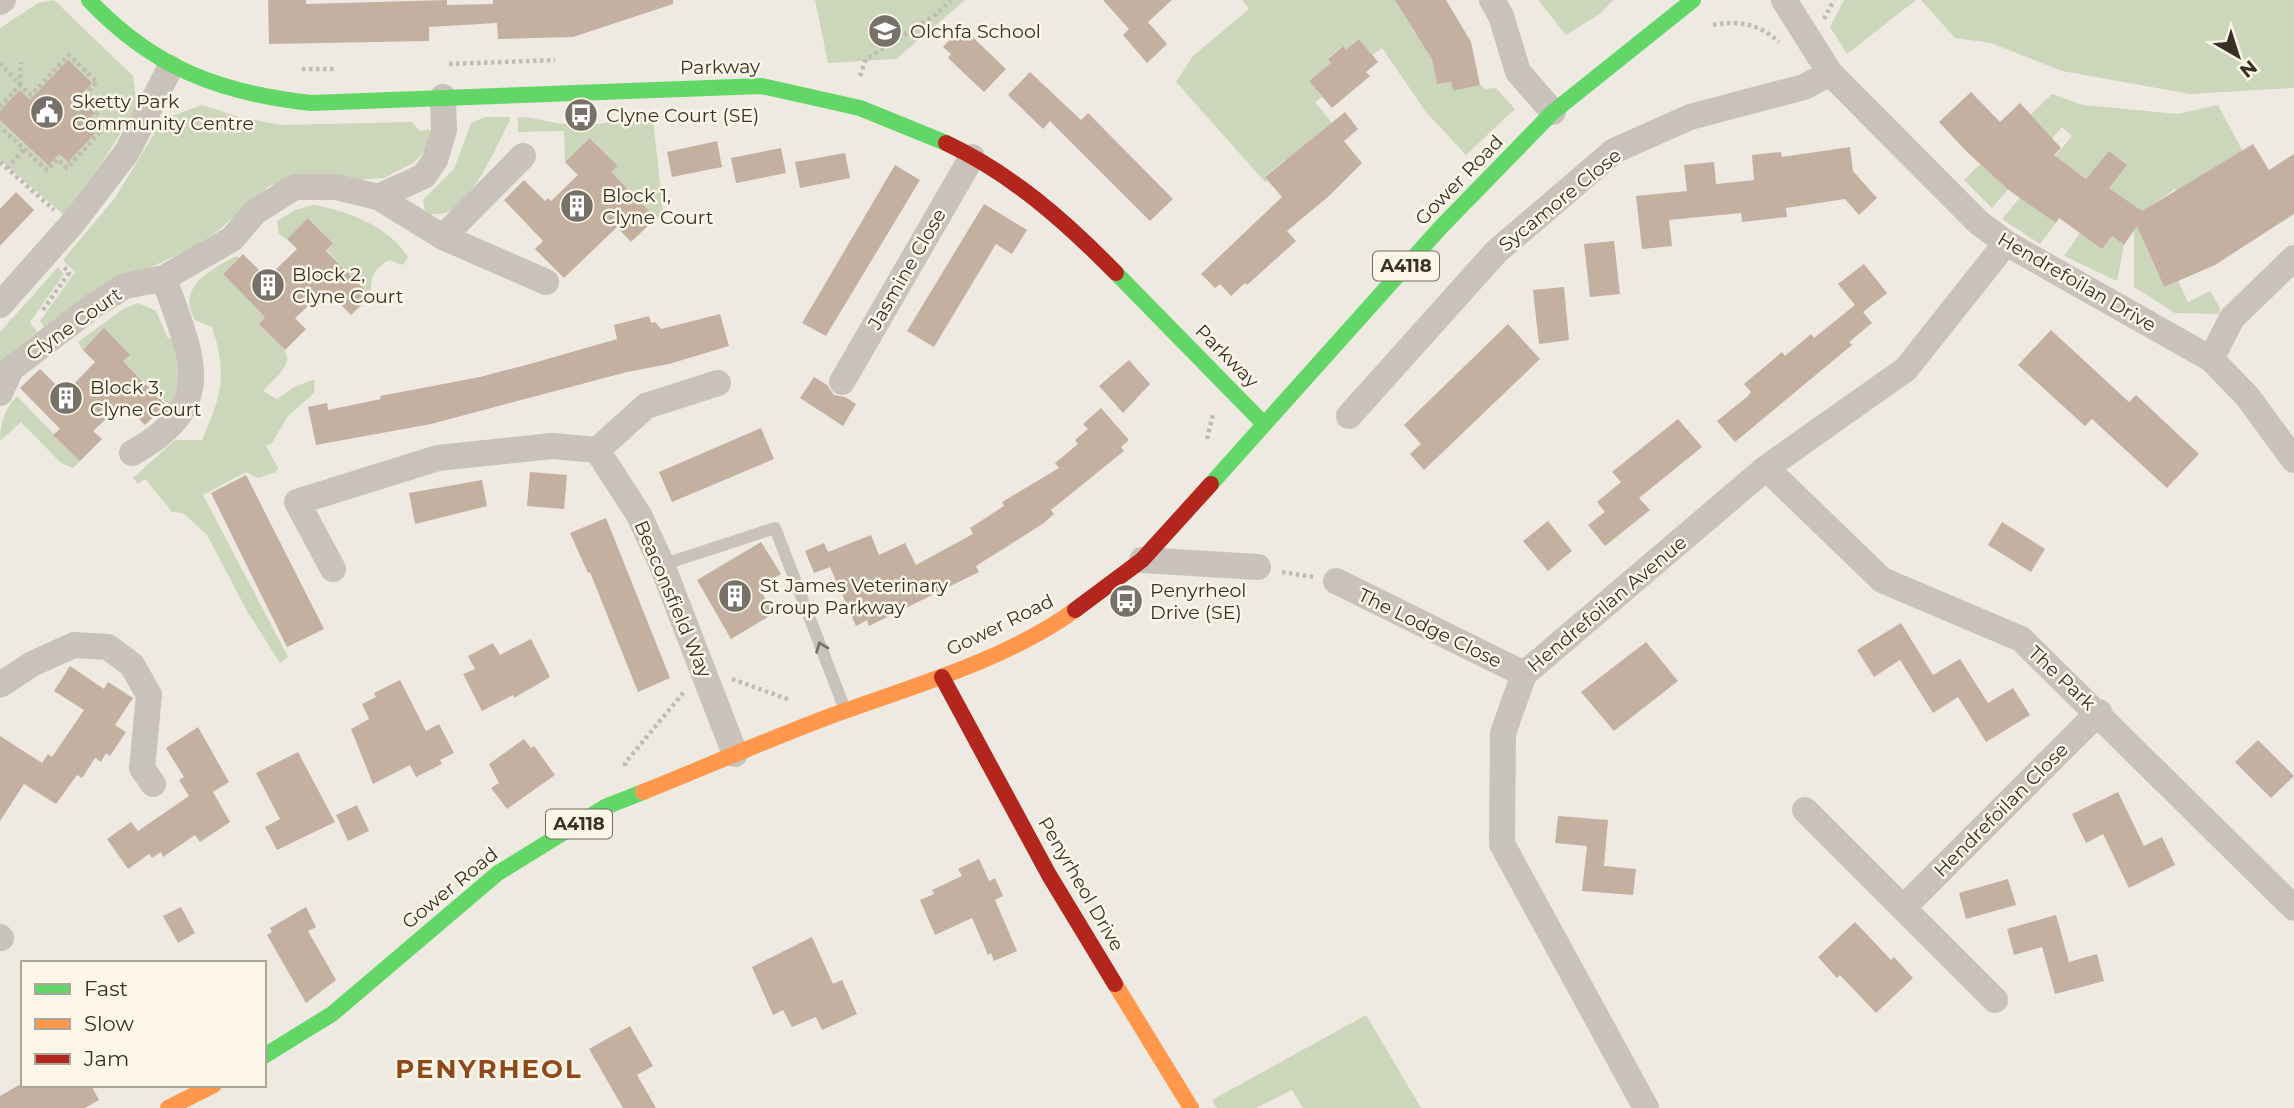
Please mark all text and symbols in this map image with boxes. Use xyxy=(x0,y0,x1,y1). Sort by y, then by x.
school or university icon: Olchfa School xyxy=(866,12,904,50)
place label: Olchfa School xyxy=(910,20,1041,43)
north arrow xyxy=(2203,21,2273,91)
street label: Parkway xyxy=(680,55,761,79)
text: N xyxy=(2235,55,2262,83)
place label: Sketty Park Community Centre xyxy=(72,90,254,135)
public building icon: Sketty Park Community Centre xyxy=(28,93,66,131)
bus stop icon: Clyne Court (SE) xyxy=(562,96,600,134)
place label: Clyne Court (SE) xyxy=(606,104,759,127)
street label: Gower Road xyxy=(1410,130,1508,230)
street label: Sycamore Close xyxy=(1494,144,1626,256)
place label: Block 1, Clyne Court xyxy=(602,184,714,229)
building icon: Block 1, Clyne Court xyxy=(558,187,596,225)
street label: Jasmine Close xyxy=(863,204,951,334)
street label: Hendrefoilan Drive xyxy=(1994,227,2160,337)
road number: A4118 xyxy=(1373,252,1439,280)
place label: Block 2, Clyne Court xyxy=(292,263,404,308)
building icon: Block 2, Clyne Court xyxy=(249,266,287,304)
street label: Clyne Court xyxy=(22,282,126,365)
street label: Parkway xyxy=(1190,319,1264,393)
place label: Block 3, Clyne Court xyxy=(90,376,202,421)
building icon: Block 3, Clyne Court xyxy=(47,379,85,417)
street label: Beaconsfield Way xyxy=(629,517,717,682)
street label: Hendrefoilan Avenue xyxy=(1523,531,1691,677)
place label: St James Veterinary Group Parkway xyxy=(760,574,949,619)
building icon: St James Veterinary Group Parkway xyxy=(716,577,754,615)
place label: Penyrheol Drive (SE) xyxy=(1150,579,1246,624)
bus stop icon: Penyrheol Drive (SE) xyxy=(1107,582,1145,620)
street label: The Lodge Close xyxy=(1355,583,1505,673)
street label: Gower Road xyxy=(943,589,1057,661)
street label: The Park xyxy=(2024,641,2101,715)
one-way arrow xyxy=(815,642,829,654)
street label: Hendrefoilan Close xyxy=(1929,738,2073,882)
road number: A4118 xyxy=(546,810,612,838)
street label: Penyrheol Drive xyxy=(1033,813,1129,955)
street label: Gower Road xyxy=(398,842,502,934)
legend xyxy=(21,961,266,1087)
text: Fast xyxy=(84,976,128,1001)
text: Slow xyxy=(84,1011,134,1036)
text: Jam xyxy=(83,1046,129,1071)
district label: PENYRHEOL xyxy=(395,1053,583,1085)

